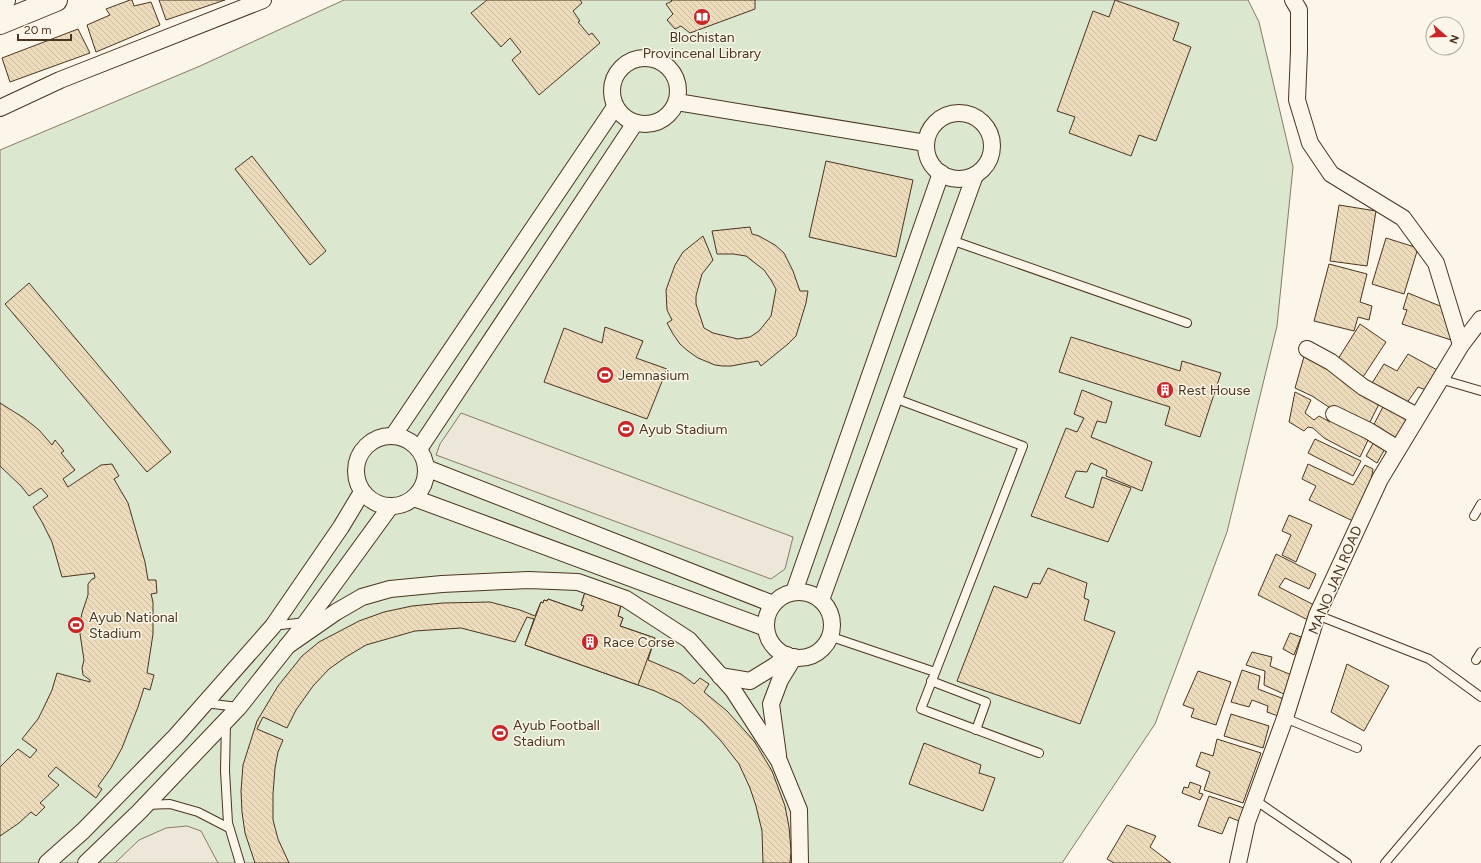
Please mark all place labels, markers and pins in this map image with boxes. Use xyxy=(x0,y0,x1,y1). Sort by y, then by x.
library icon: Blochistan Provincenal Library xyxy=(692,7,712,27)
place label: Blochistan Provincenal Library xyxy=(643,29,762,62)
sports icon: Jemnasium xyxy=(595,365,615,385)
place label: Jemnasium xyxy=(618,367,689,384)
building icon: Rest House xyxy=(1155,380,1175,400)
place label: Rest House xyxy=(1178,382,1251,399)
sports icon: Ayub Stadium xyxy=(616,419,636,439)
place label: Ayub Stadium xyxy=(639,421,727,438)
place label: Ayub National Stadium xyxy=(89,609,178,642)
sports icon: Ayub National Stadium xyxy=(66,615,86,635)
building icon: Race Corse xyxy=(580,632,600,652)
place label: Race Corse xyxy=(603,634,675,651)
place label: Ayub Football Stadium xyxy=(513,717,600,750)
sports icon: Ayub Football Stadium xyxy=(490,723,510,743)

